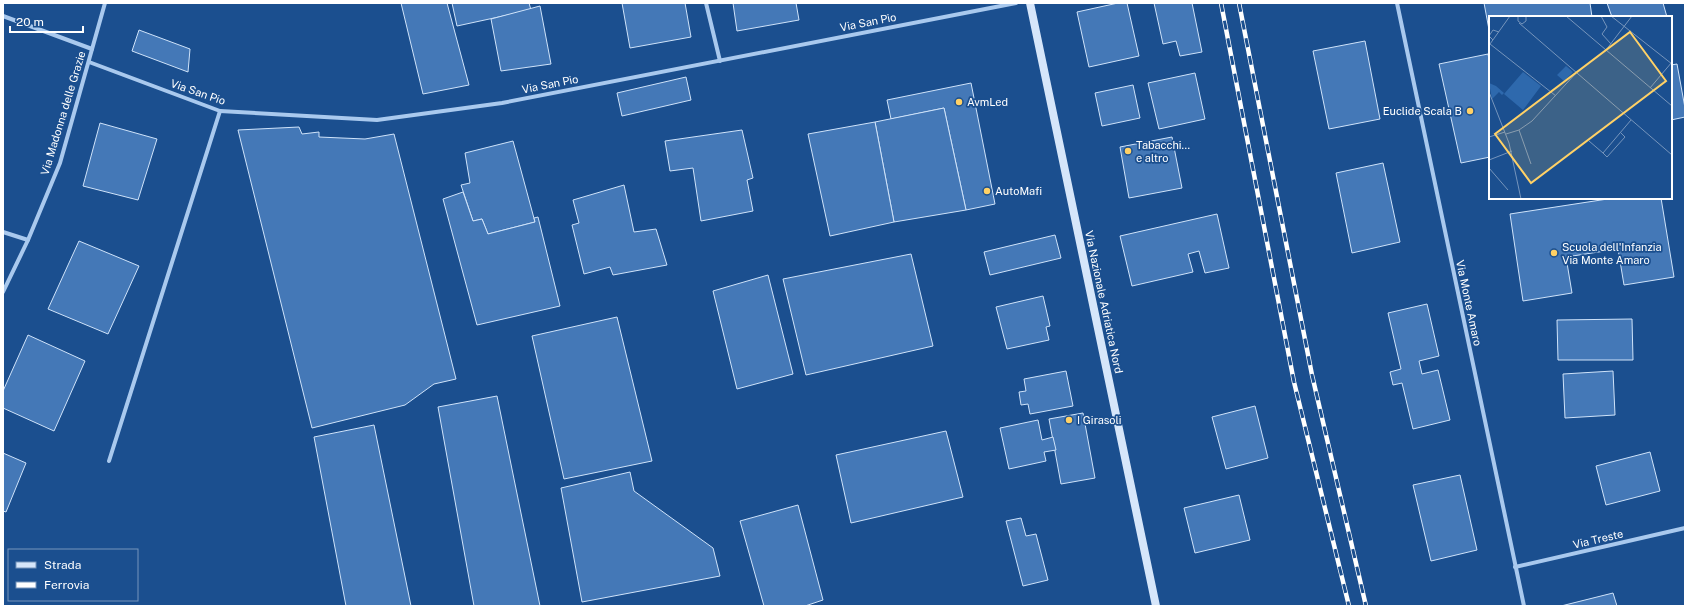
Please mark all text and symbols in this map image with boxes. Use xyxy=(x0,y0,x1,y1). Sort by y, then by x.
scale bar xyxy=(10,8,83,34)
street label: Via San Pio xyxy=(839,11,897,33)
text: 20 m xyxy=(16,15,44,29)
inset map xyxy=(1489,16,1672,199)
street label: Via Madonna delle Grazie xyxy=(38,50,88,176)
street label: Via San Pio xyxy=(521,73,579,95)
street label: Via San Pio xyxy=(169,77,227,107)
place label: AvmLed xyxy=(967,96,1008,108)
marker: AvmLed xyxy=(954,97,964,107)
place label: Euclide Scala B xyxy=(1383,105,1462,117)
marker: Euclide Scala B xyxy=(1465,106,1475,116)
place label: Tabacchi... e altro xyxy=(1136,139,1190,164)
marker: Tabacchi... e altro xyxy=(1123,146,1133,156)
place label: AutoMafi xyxy=(995,185,1042,197)
marker: AutoMafi xyxy=(982,186,992,196)
street label: Via Nazionale Adriatica Nord xyxy=(1083,229,1125,375)
place label: Scuola dell'Infanzia Via Monte Amaro xyxy=(1562,241,1662,266)
marker: Scuola dell'Infanzia Via Monte Amaro xyxy=(1549,248,1559,258)
street label: Via Monte Amaro xyxy=(1454,259,1484,347)
place label: I Girasoli xyxy=(1077,414,1122,426)
marker: I Girasoli xyxy=(1064,415,1074,425)
street label: Via Treste xyxy=(1572,527,1624,551)
legend xyxy=(8,549,138,601)
text: Strada xyxy=(44,558,81,572)
text: Ferrovia xyxy=(44,578,89,592)

